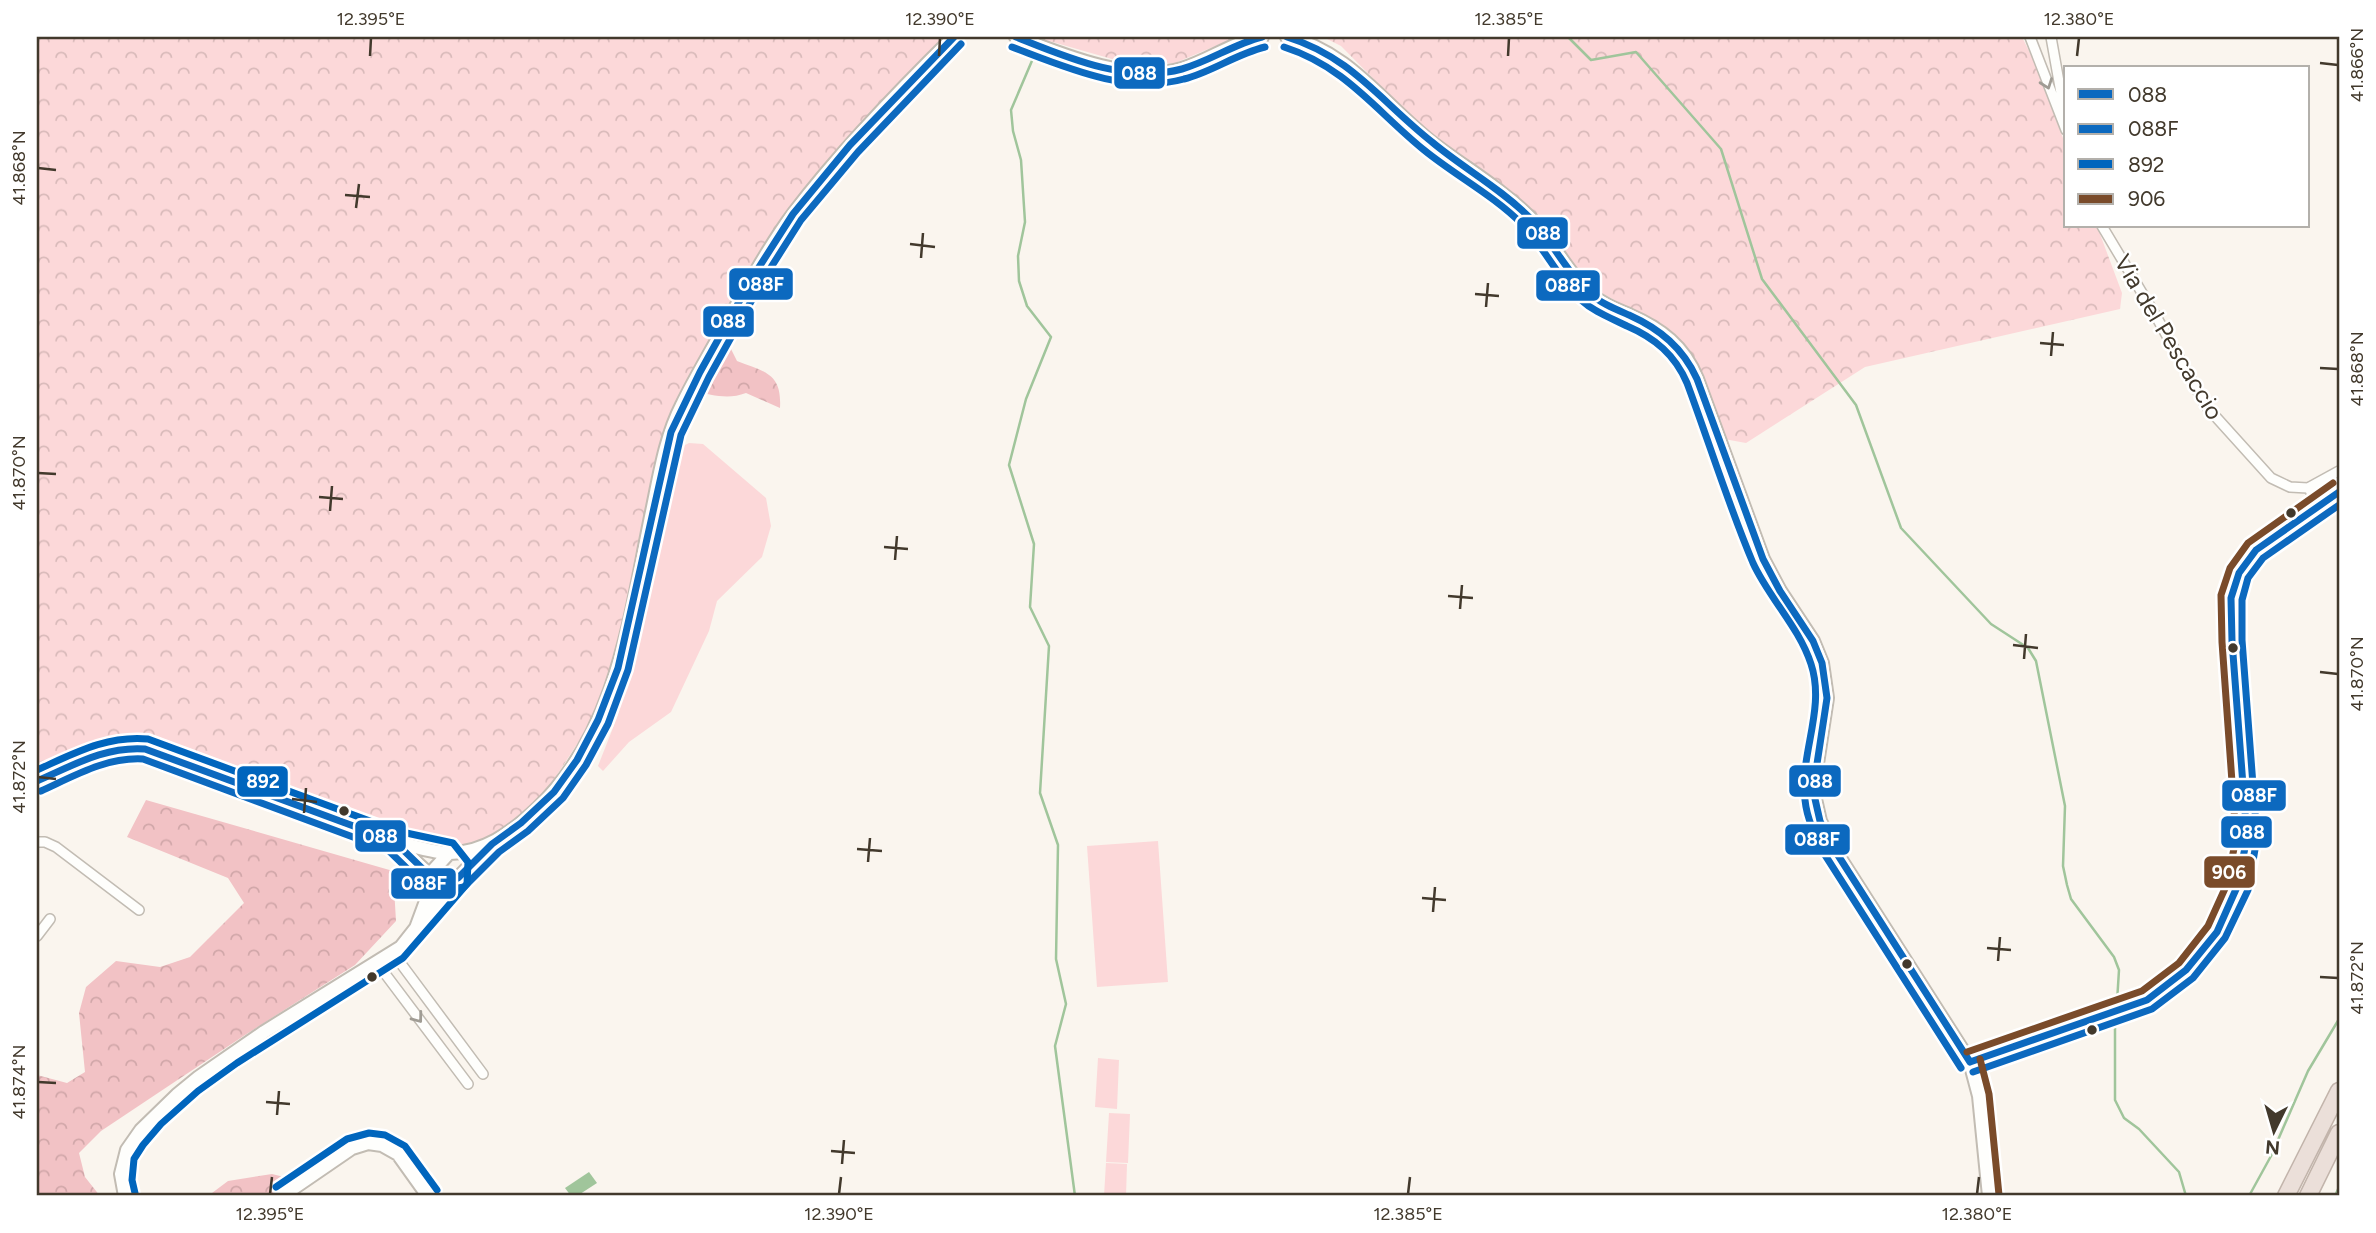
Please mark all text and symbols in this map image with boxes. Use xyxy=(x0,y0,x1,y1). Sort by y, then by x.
text: 12.395°E xyxy=(337,8,405,30)
text: 12.390°E xyxy=(905,8,975,30)
text: 12.385°E xyxy=(1474,8,1544,30)
text: 12.380°E xyxy=(2044,8,2114,30)
text: 41.866°N xyxy=(2346,28,2368,102)
line badge: 088 xyxy=(1113,56,1166,90)
text: 088 xyxy=(1121,62,1157,85)
legend xyxy=(2064,66,2310,228)
one-way arrow xyxy=(2039,78,2053,90)
text: 088 xyxy=(2128,82,2167,107)
text: 088F xyxy=(2128,116,2179,141)
text: 41.868°N xyxy=(8,130,30,206)
text: 892 xyxy=(2128,152,2165,177)
text: 906 xyxy=(2128,186,2165,211)
line badge: 088 xyxy=(1516,216,1569,250)
text: 088 xyxy=(1525,222,1561,245)
street label: Via del Pescaccio xyxy=(2108,249,2230,425)
line badge: 088F xyxy=(728,267,794,301)
line badge: 088F xyxy=(1535,269,1601,302)
text: 088F xyxy=(738,273,784,296)
text: 088F xyxy=(1545,274,1591,297)
line badge: 088 xyxy=(702,305,755,338)
text: 088 xyxy=(710,310,746,333)
text: 41.868°N xyxy=(2346,331,2368,407)
text: 41.870°N xyxy=(8,435,30,511)
unlabelled marker xyxy=(2284,506,2298,520)
text: 41.870°N xyxy=(2346,636,2368,712)
unlabelled marker xyxy=(2226,641,2240,655)
text: 41.872°N xyxy=(8,740,30,814)
line badge: 088 xyxy=(1788,764,1842,798)
line badge: 892 xyxy=(236,765,289,798)
text: 892 xyxy=(246,770,280,793)
text: 088 xyxy=(1797,770,1833,793)
line badge: 088F xyxy=(2221,779,2287,812)
text: 088F xyxy=(2231,784,2277,807)
unlabelled marker xyxy=(337,804,351,818)
line badge: 088 xyxy=(2220,815,2273,849)
line badge: 088 xyxy=(354,819,407,853)
text: 088 xyxy=(2229,821,2265,844)
line badge: 088F xyxy=(1784,823,1851,856)
text: 088 xyxy=(362,825,398,848)
text: 088F xyxy=(1794,828,1840,851)
line badge: 906 xyxy=(2203,855,2256,889)
text: 906 xyxy=(2212,861,2246,884)
line badge: 088F xyxy=(390,867,457,900)
text: 088F xyxy=(401,872,447,895)
text: 41.872°N xyxy=(2346,941,2368,1015)
unlabelled marker xyxy=(1900,957,1914,971)
unlabelled marker xyxy=(365,970,379,984)
one-way arrow xyxy=(410,1010,422,1023)
unlabelled marker xyxy=(2085,1023,2099,1037)
text: 41.874°N xyxy=(8,1045,30,1119)
north arrow xyxy=(2240,1096,2310,1166)
text: N xyxy=(2264,1135,2281,1160)
text: 12.395°E xyxy=(236,1203,304,1225)
text: 12.390°E xyxy=(804,1203,874,1225)
text: 12.385°E xyxy=(1373,1203,1443,1225)
text: 12.380°E xyxy=(1942,1203,2012,1225)

